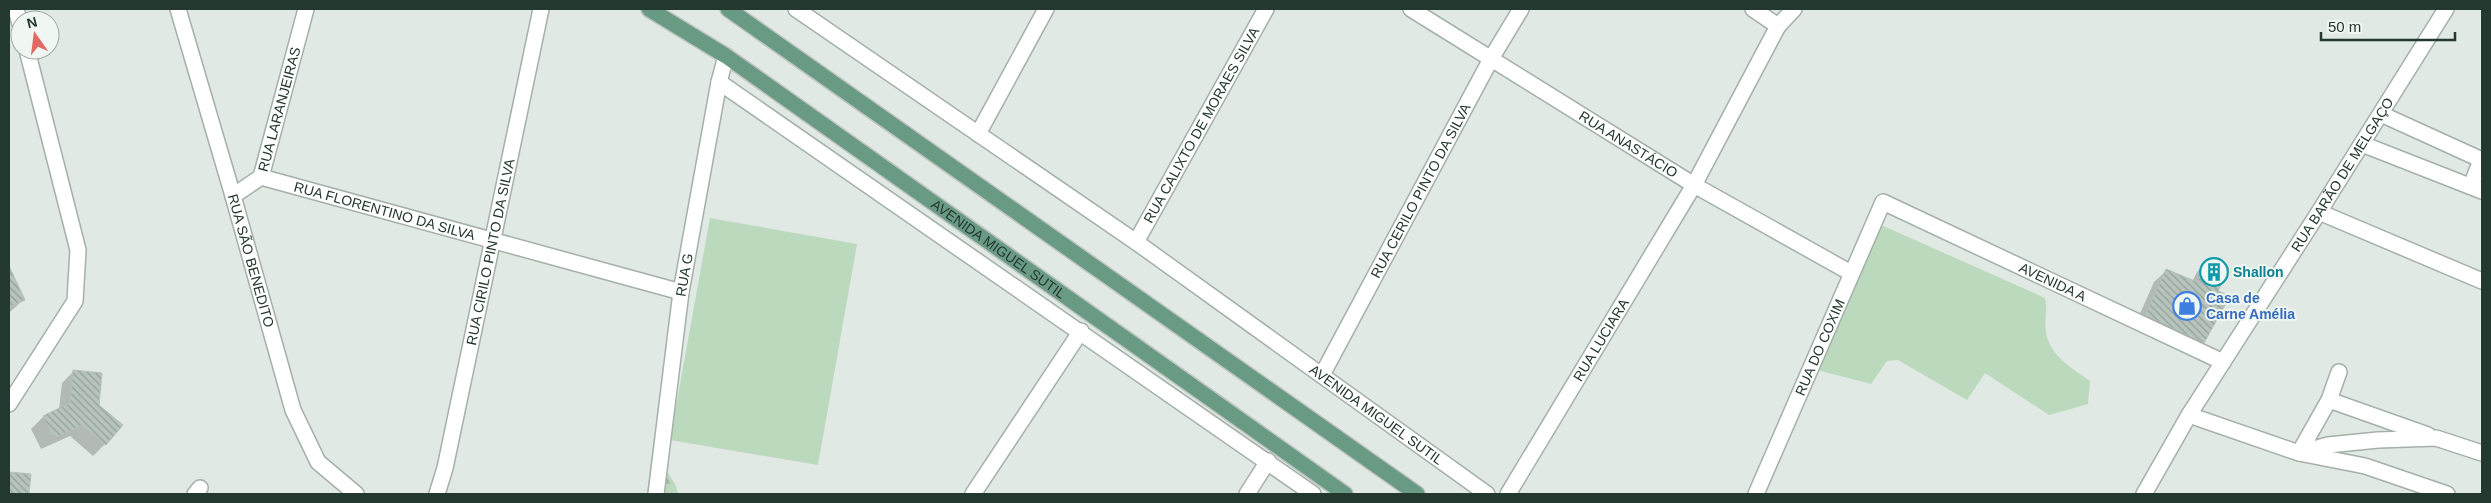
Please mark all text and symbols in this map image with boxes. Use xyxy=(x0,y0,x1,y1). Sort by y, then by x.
north arrow xyxy=(10,10,60,60)
scale bar xyxy=(2321,10,2455,42)
text: N xyxy=(25,13,39,31)
text: 50 m xyxy=(2328,18,2361,35)
street label: RUA CALIXTO DE MORAES SILVA xyxy=(1140,24,1263,226)
street label: RUA LARANJEIRAS xyxy=(255,45,304,173)
street label: RUA BARÃO DE MELGAÇO xyxy=(2288,94,2397,255)
street label: RUA CERILO PINTO DA SILVA xyxy=(1367,100,1474,281)
street label: RUA ANASTÁCIO xyxy=(1576,108,1681,181)
street label: RUA CIRILO PINTO DA SILVA xyxy=(463,157,518,347)
street label: RUA FLORENTINO DA SILVA xyxy=(292,178,477,243)
street label: RUA SÃO BENEDITO xyxy=(225,192,277,329)
street label: AVENIDA MIGUEL SUTIL xyxy=(928,196,1069,302)
street label: RUA G xyxy=(672,252,696,298)
building icon: Shallon xyxy=(2199,257,2229,287)
street label: AVENIDA A xyxy=(2017,259,2089,305)
place label: Shallon xyxy=(2233,264,2284,280)
place label: Casa de Carne Amélia xyxy=(2206,290,2295,322)
shop icon: Casa de Carne Amélia xyxy=(2172,291,2202,321)
street label: RUA LUCIARA xyxy=(1570,295,1632,384)
street label: RUA DO COXIM xyxy=(1792,297,1848,398)
street label: AVENIDA MIGUEL SUTIL xyxy=(1306,361,1446,468)

